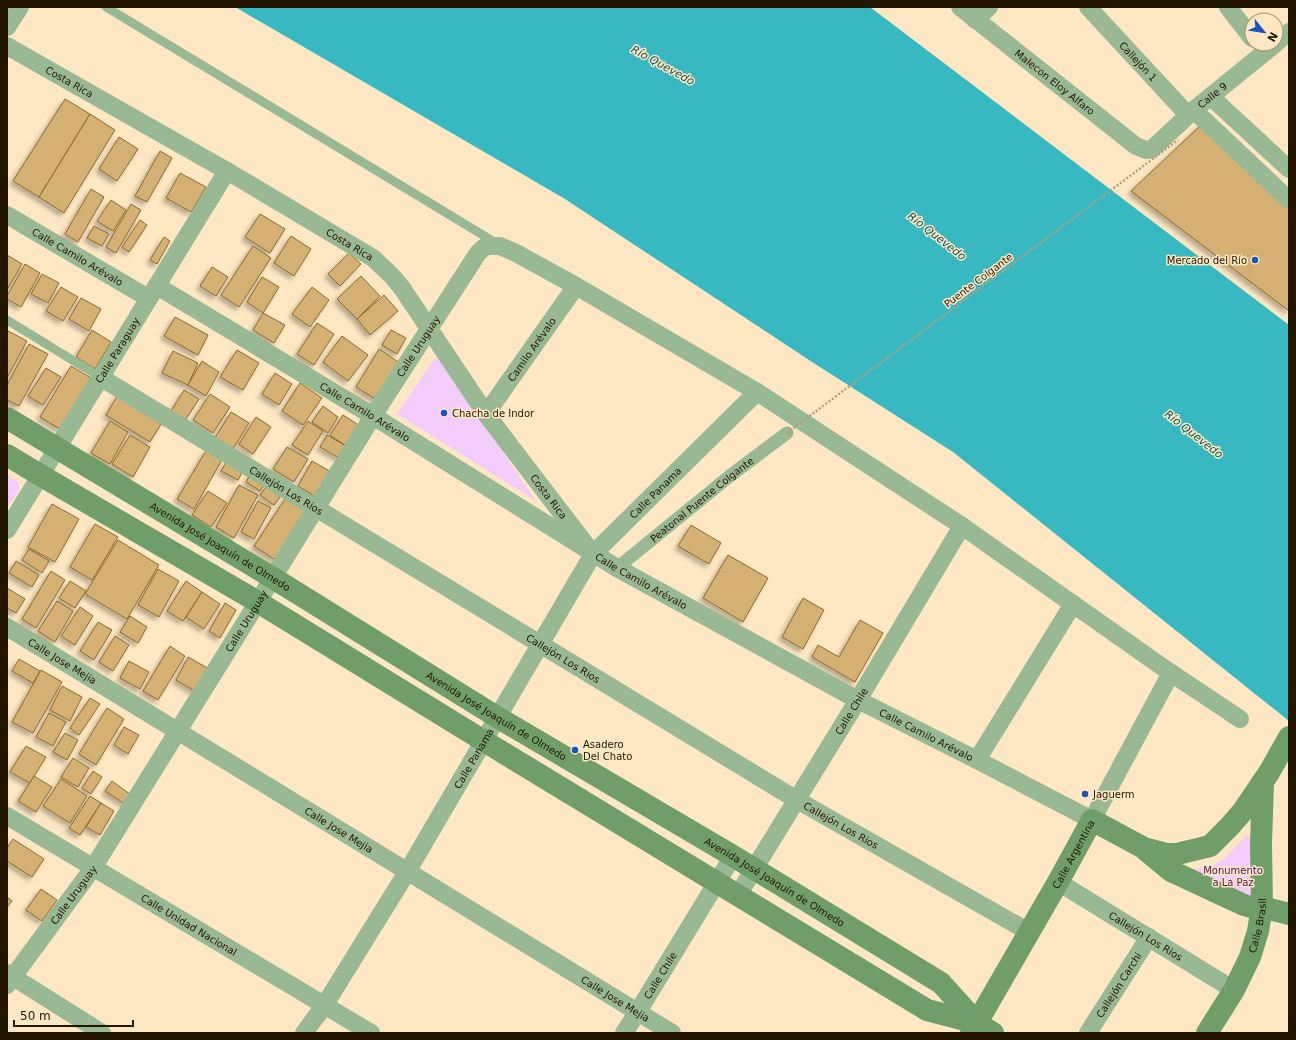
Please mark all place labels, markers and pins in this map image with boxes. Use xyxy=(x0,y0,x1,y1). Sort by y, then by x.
place label: Mercado del Río xyxy=(1167,255,1247,266)
marker: Mercado del Río xyxy=(1250,255,1260,265)
marker: Chacha de Indor xyxy=(439,408,449,418)
place label: Chacha de Indor xyxy=(452,408,535,419)
place label: Asadero Del Chato xyxy=(583,739,632,762)
marker: Asadero Del Chato xyxy=(570,745,580,755)
marker: Jaguerm xyxy=(1080,789,1090,799)
place label: Jaguerm xyxy=(1092,789,1135,800)

